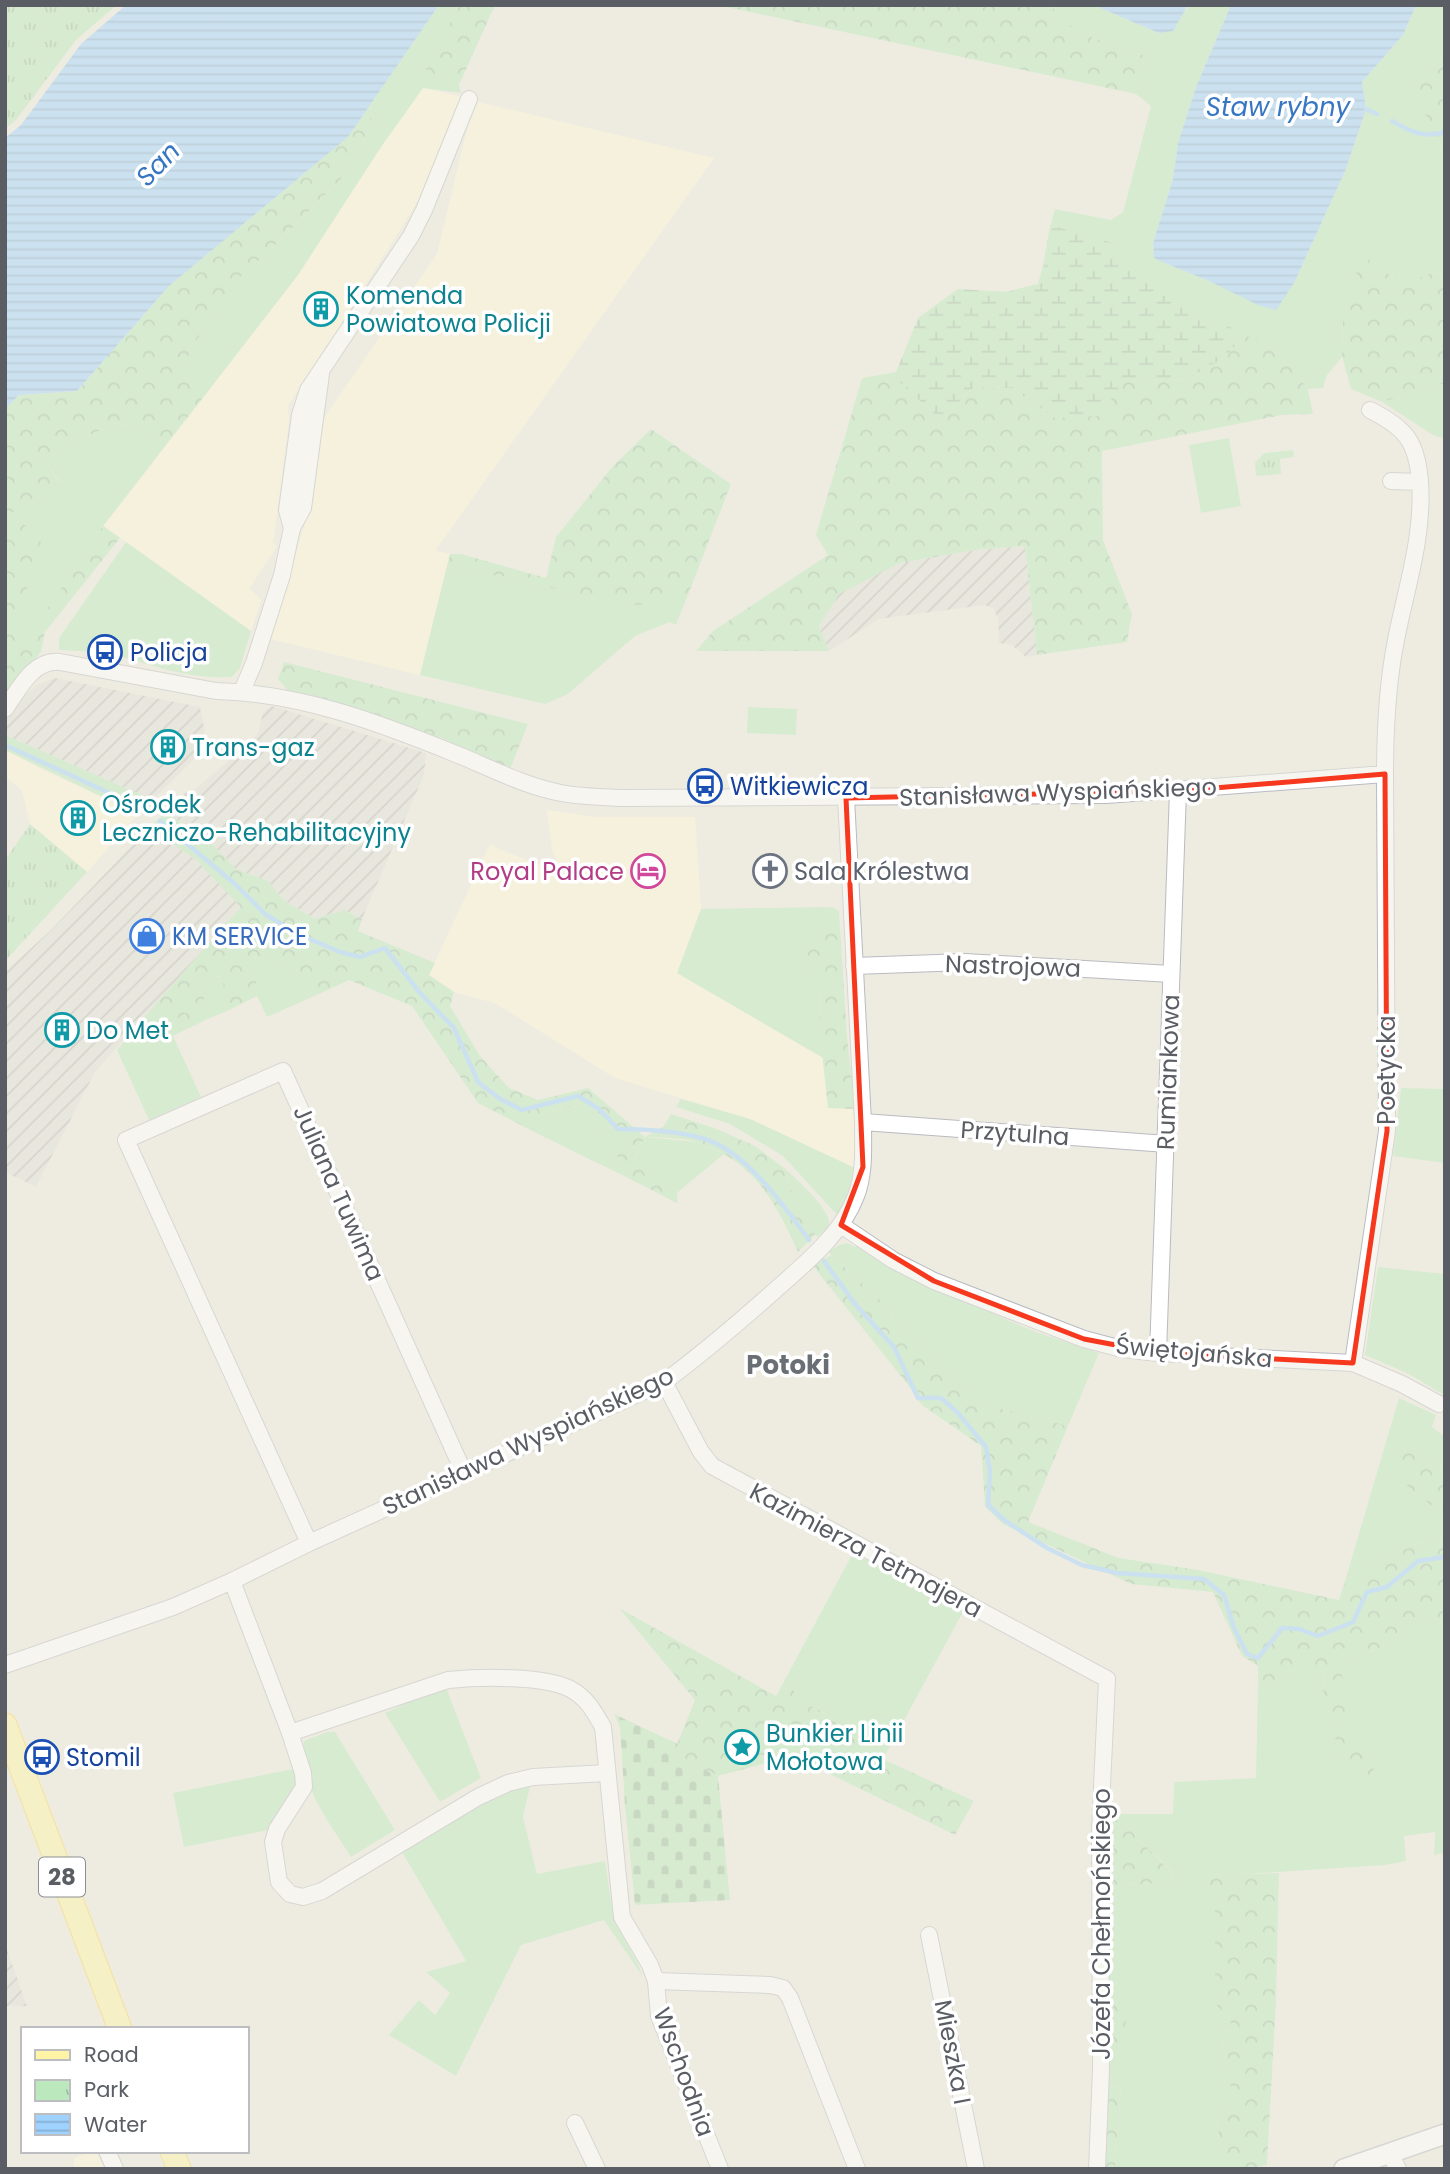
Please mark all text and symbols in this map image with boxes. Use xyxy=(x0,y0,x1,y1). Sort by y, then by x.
water label: Staw rybny xyxy=(1206,89,1352,125)
water label: San xyxy=(128,134,188,194)
place label: Komenda Powiatowa Policji xyxy=(346,279,551,340)
building icon: Komenda Powiatowa Policji xyxy=(302,290,340,328)
bus stop icon: Policja xyxy=(86,633,124,671)
place label: Policja xyxy=(130,636,208,669)
building icon: Trans-gaz xyxy=(149,728,187,766)
place label: Trans-gaz xyxy=(192,731,315,764)
bus stop icon: Witkiewicza xyxy=(686,767,724,805)
place label: Witkiewicza xyxy=(730,770,869,803)
street label: Stanisława Wyspiańskiego xyxy=(899,770,1217,814)
place label: Ośrodek Leczniczo-Rehabilitacyjny xyxy=(102,788,411,849)
building icon: Ośrodek Leczniczo-Rehabilitacyjny xyxy=(59,799,97,837)
hotel icon: Royal Palace xyxy=(629,852,667,890)
church icon: Sala Królestwa xyxy=(751,852,789,890)
place label: Royal Palace xyxy=(470,855,624,888)
place label: Sala Królestwa xyxy=(794,855,970,888)
shop icon: KM SERVICE xyxy=(128,917,166,955)
place label: KM SERVICE xyxy=(172,920,307,953)
street label: Nastrojowa xyxy=(945,947,1081,985)
street label: Rumiankowa xyxy=(1149,994,1187,1150)
building icon: Do Met xyxy=(43,1011,81,1049)
place label: Do Met xyxy=(86,1014,169,1047)
street label: Poetycka xyxy=(1370,1015,1403,1125)
street label: Juliana Tuwima xyxy=(285,1100,393,1286)
street label: Przytulna xyxy=(960,1113,1070,1153)
street label: Świętojańska xyxy=(1114,1329,1274,1375)
district label: Potoki xyxy=(746,1347,830,1383)
street label: Stanisława Wyspiańskiego xyxy=(377,1359,679,1523)
street label: Kazimierza Tetmajera xyxy=(744,1475,988,1625)
place label: Bunkier Linii Mołotowa xyxy=(766,1717,903,1778)
place icon: Bunkier Linii Mołotowa xyxy=(723,1728,761,1766)
bus stop icon: Stomil xyxy=(23,1738,61,1776)
place label: Stomil xyxy=(66,1741,141,1774)
street label: Józefa Chełmońskiego xyxy=(1085,1788,1118,2060)
road number: 28 xyxy=(39,1858,85,1896)
street label: Mieszka I xyxy=(927,1997,979,2107)
street label: Wschodnia xyxy=(645,2003,723,2141)
legend xyxy=(21,2027,248,2153)
text: Road xyxy=(84,2040,139,2069)
text: Park xyxy=(84,2075,129,2104)
text: Water xyxy=(84,2110,147,2139)

